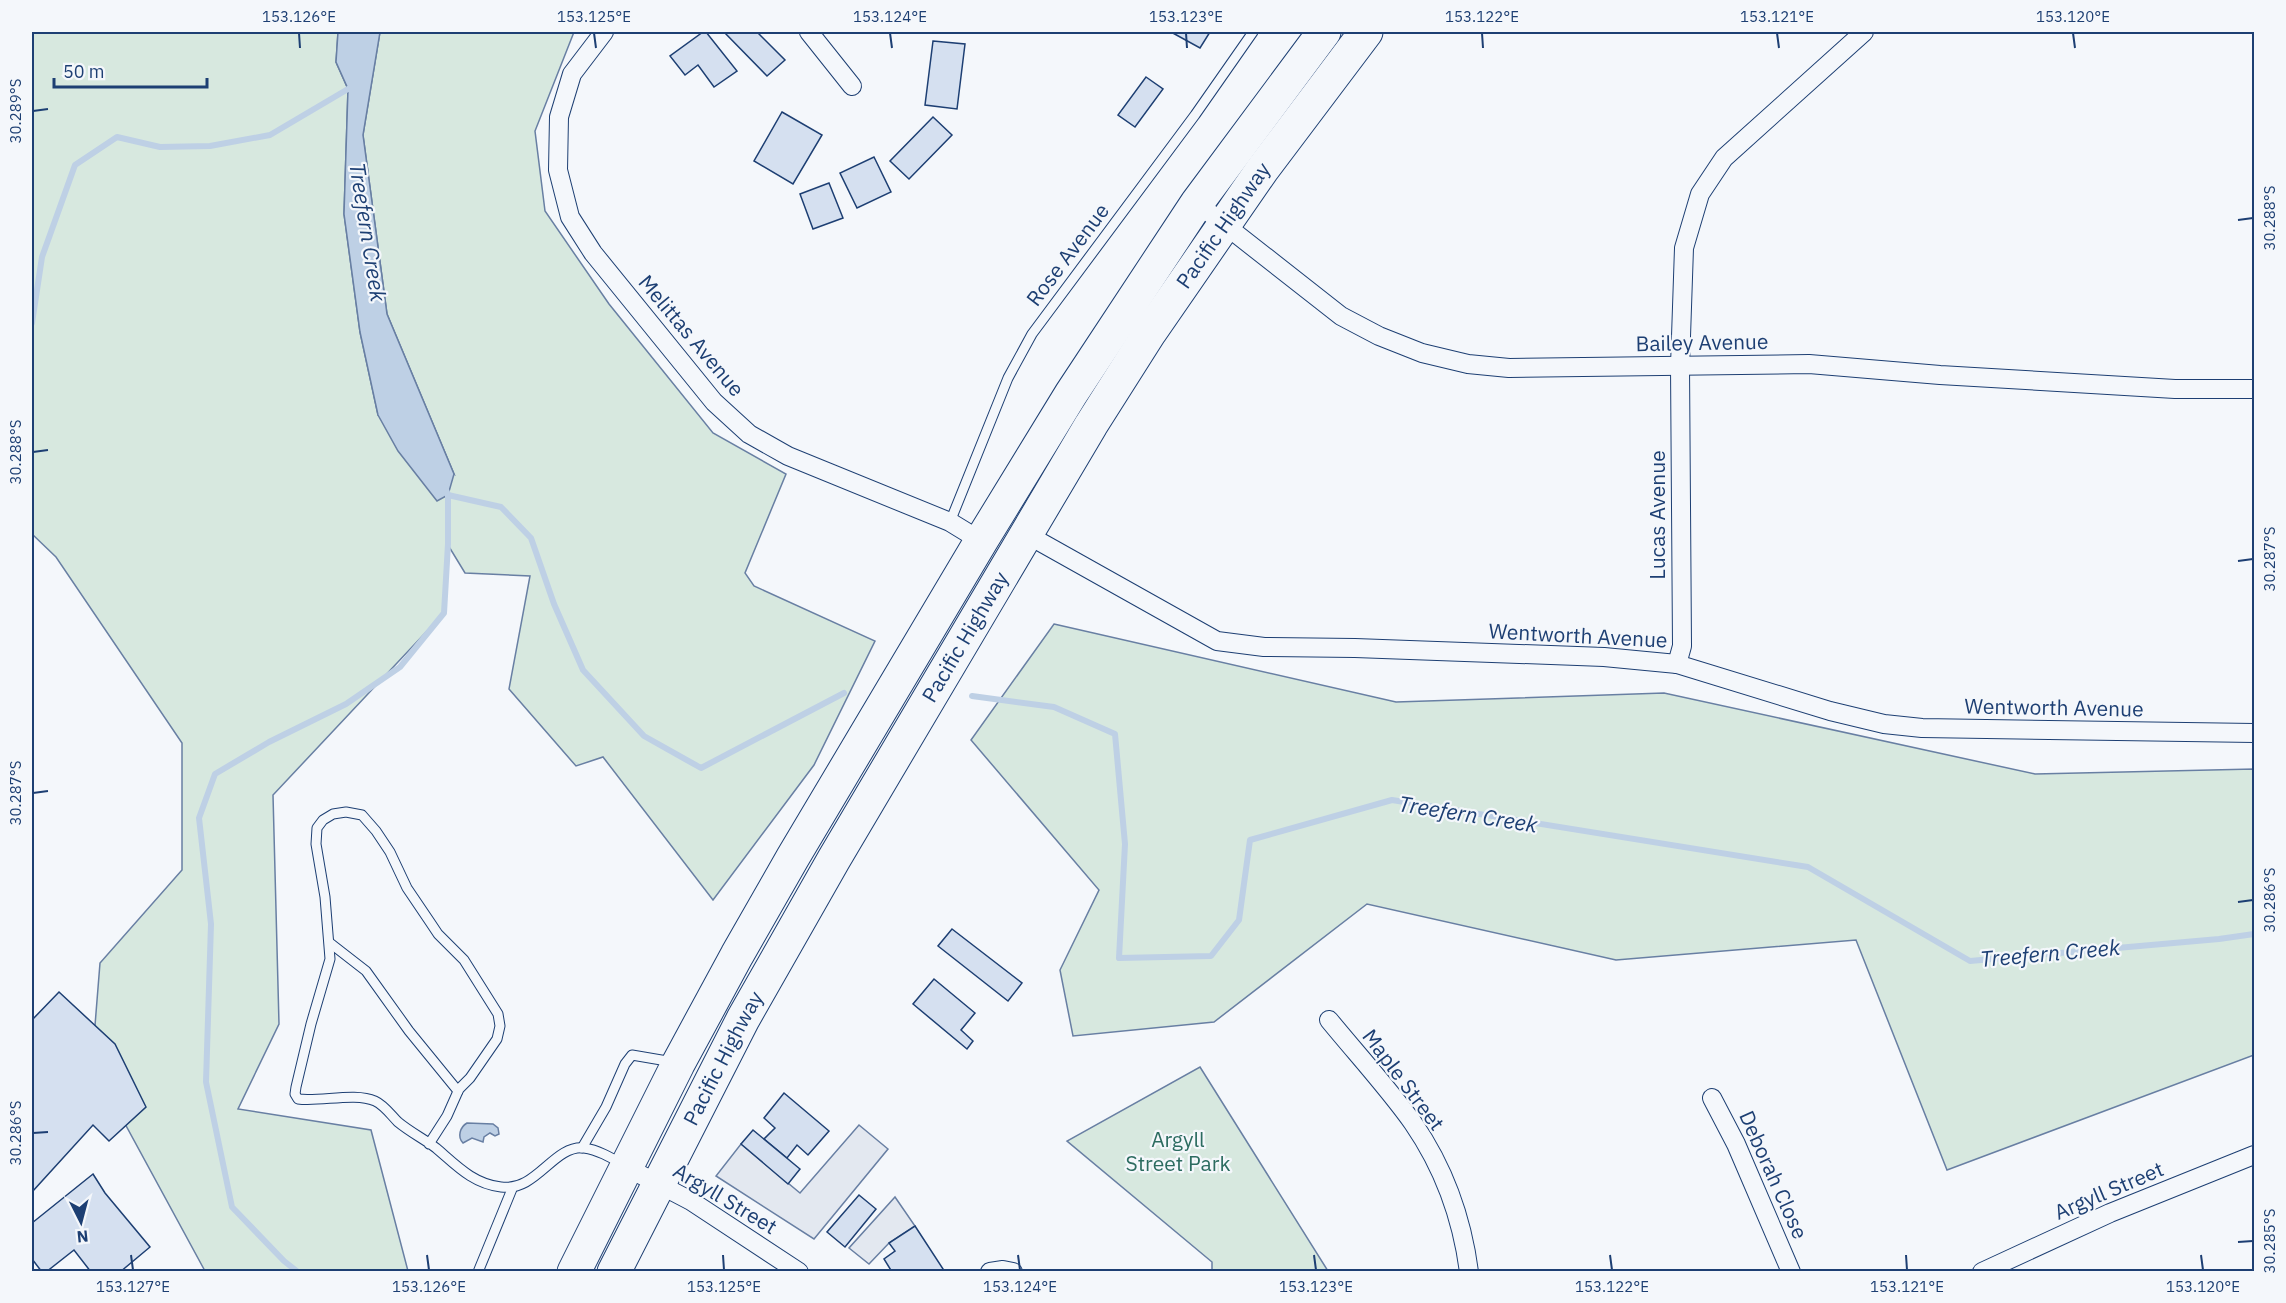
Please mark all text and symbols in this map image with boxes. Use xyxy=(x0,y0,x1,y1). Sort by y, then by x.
text: 153.126°E xyxy=(262,7,336,26)
text: 153.125°E xyxy=(557,7,631,26)
text: 153.124°E xyxy=(853,7,927,26)
text: 153.123°E xyxy=(1149,7,1223,26)
text: 153.122°E xyxy=(1445,7,1519,26)
text: 153.121°E xyxy=(1740,7,1814,26)
text: 153.120°E xyxy=(2036,7,2110,26)
scale bar xyxy=(54,51,207,89)
text: 50 m xyxy=(63,60,105,83)
text: 30.289°S xyxy=(6,79,25,143)
street label: Pacific Highway xyxy=(1169,156,1276,294)
water label: Treefern Creek xyxy=(343,160,394,304)
text: 30.288°S xyxy=(2260,186,2279,250)
street label: Rose Avenue xyxy=(1019,197,1115,311)
street label: Melittas Avenue xyxy=(633,269,751,402)
street label: Bailey Avenue xyxy=(1635,327,1769,357)
text: 30.288°S xyxy=(6,420,25,484)
street label: Lucas Avenue xyxy=(1643,450,1671,580)
text: 30.287°S xyxy=(2260,527,2279,591)
street label: Pacific Highway xyxy=(915,565,1014,707)
street label: Wentworth Avenue xyxy=(1488,616,1668,654)
street label: Wentworth Avenue xyxy=(1964,691,2144,723)
text: 30.287°S xyxy=(6,761,25,825)
water label: Treefern Creek xyxy=(1397,788,1540,839)
text: 30.286°S xyxy=(2260,868,2279,932)
water label: Treefern Creek xyxy=(1979,932,2122,973)
street label: Pacific Highway xyxy=(676,985,769,1130)
street label: Maple Street xyxy=(1356,1023,1451,1136)
text: 30.286°S xyxy=(6,1101,25,1165)
street label: Deborah Close xyxy=(1733,1106,1815,1243)
park label: Argyll Street Park xyxy=(1125,1125,1231,1177)
street label: Argyll Street xyxy=(2050,1154,2168,1226)
street label: Argyll Street xyxy=(668,1156,783,1240)
north arrow xyxy=(51,1192,111,1252)
text: 30.285°S xyxy=(2260,1209,2279,1273)
text: N xyxy=(76,1226,89,1247)
text: 153.127°E xyxy=(96,1277,170,1296)
text: 153.126°E xyxy=(392,1277,466,1296)
text: 153.125°E xyxy=(687,1277,761,1296)
text: 153.124°E xyxy=(983,1277,1057,1296)
text: 153.123°E xyxy=(1279,1277,1353,1296)
text: 153.122°E xyxy=(1575,1277,1649,1296)
text: 153.121°E xyxy=(1870,1277,1944,1296)
text: 153.120°E xyxy=(2166,1277,2240,1296)

